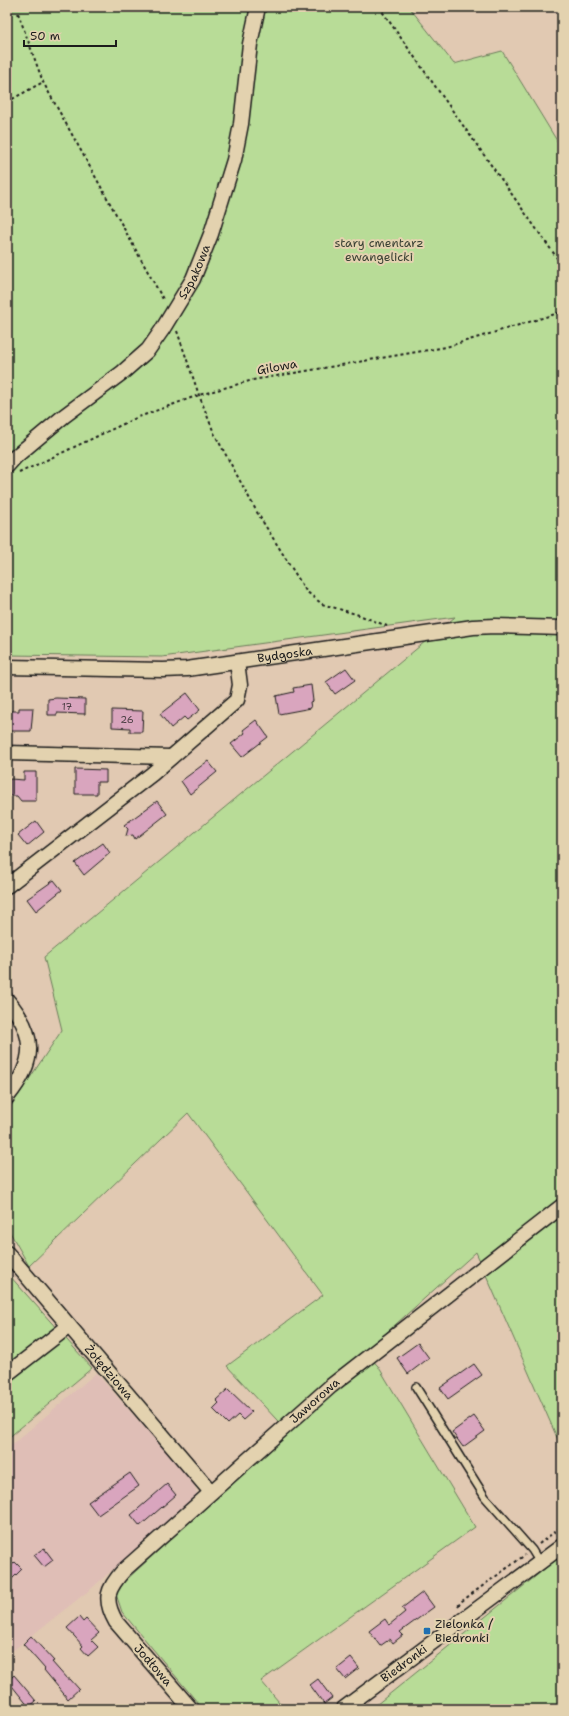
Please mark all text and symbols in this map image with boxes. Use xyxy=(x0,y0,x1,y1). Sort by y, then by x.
scale bar xyxy=(24,22,116,48)
text: 50 m xyxy=(30,28,60,44)
park label: stary cmentarz ewangelicki xyxy=(334,235,424,265)
street label: Szpakowa xyxy=(175,242,214,302)
street label: Gilowa xyxy=(256,355,299,378)
street label: Bydgoska xyxy=(256,643,314,667)
house number: 17 xyxy=(62,700,72,713)
house number: 26 xyxy=(120,713,134,726)
street label: Żołędziowa xyxy=(81,1342,137,1404)
street label: Jaworowa xyxy=(286,1374,343,1427)
place label: Zielonka / Biedronki xyxy=(435,1616,494,1646)
marker: Zielonka / Biedronki xyxy=(422,1626,432,1636)
street label: Jodłowa xyxy=(130,1641,176,1690)
street label: Biedronki xyxy=(377,1641,430,1686)

